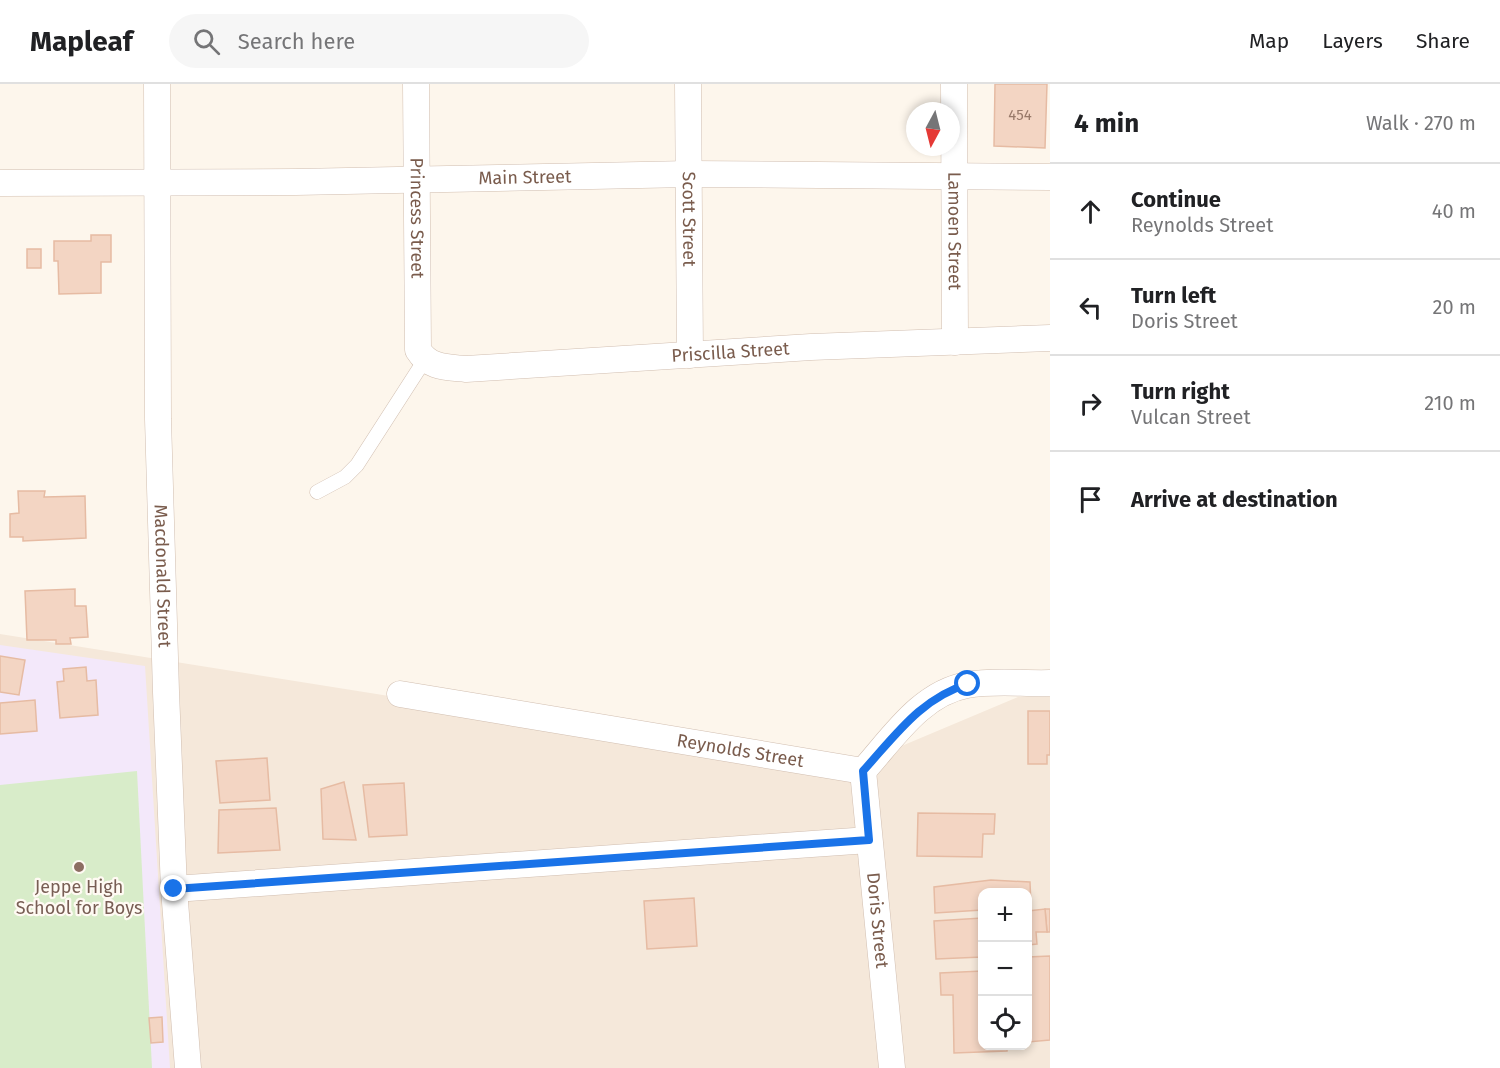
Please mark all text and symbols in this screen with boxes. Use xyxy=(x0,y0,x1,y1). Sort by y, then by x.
search box xyxy=(169,14,589,68)
text: Mapleaf xyxy=(30,25,133,58)
icon: search xyxy=(190,25,223,58)
text: Search here xyxy=(238,28,355,55)
text: Map xyxy=(1249,28,1289,54)
text: Layers xyxy=(1322,28,1383,54)
text: Share xyxy=(1416,28,1470,54)
north arrow xyxy=(906,102,960,156)
house number: 454 xyxy=(1008,106,1032,124)
text: 4 min xyxy=(1074,108,1139,139)
text: Walk · 270 m xyxy=(1366,111,1476,135)
street label: Princess Street xyxy=(406,157,428,279)
street label: Main Street xyxy=(478,165,572,189)
street label: Scott Street xyxy=(678,171,700,267)
street label: Lamoen Street xyxy=(943,172,966,291)
text: Continue xyxy=(1131,186,1221,213)
icon: ahead xyxy=(1074,195,1107,228)
text: 40 m xyxy=(1432,199,1476,223)
text: Reynolds Street xyxy=(1131,213,1273,237)
text: Turn left xyxy=(1131,282,1216,309)
icon: left xyxy=(1074,291,1107,324)
text: 20 m xyxy=(1433,295,1476,319)
text: Doris Street xyxy=(1131,309,1238,333)
street label: Priscilla Street xyxy=(671,337,791,367)
text: Turn right xyxy=(1131,378,1230,405)
icon: right xyxy=(1074,387,1107,420)
text: 210 m xyxy=(1424,391,1476,415)
text: Vulcan Street xyxy=(1131,405,1251,429)
icon: arrive xyxy=(1074,483,1107,516)
text: Arrive at destination xyxy=(1131,486,1338,513)
street label: Macdonald Street xyxy=(150,504,176,648)
route start xyxy=(954,670,980,696)
street label: Reynolds Street xyxy=(675,729,806,772)
marker: Jeppe High School for Boys xyxy=(72,860,86,874)
street label: Doris Street xyxy=(862,871,893,970)
route end xyxy=(160,875,186,901)
place label: Jeppe High School for Boys xyxy=(16,876,142,919)
map controls xyxy=(978,888,1032,1050)
button: + xyxy=(978,888,1032,942)
button: − xyxy=(978,942,1032,996)
button: locate xyxy=(978,996,1032,1050)

